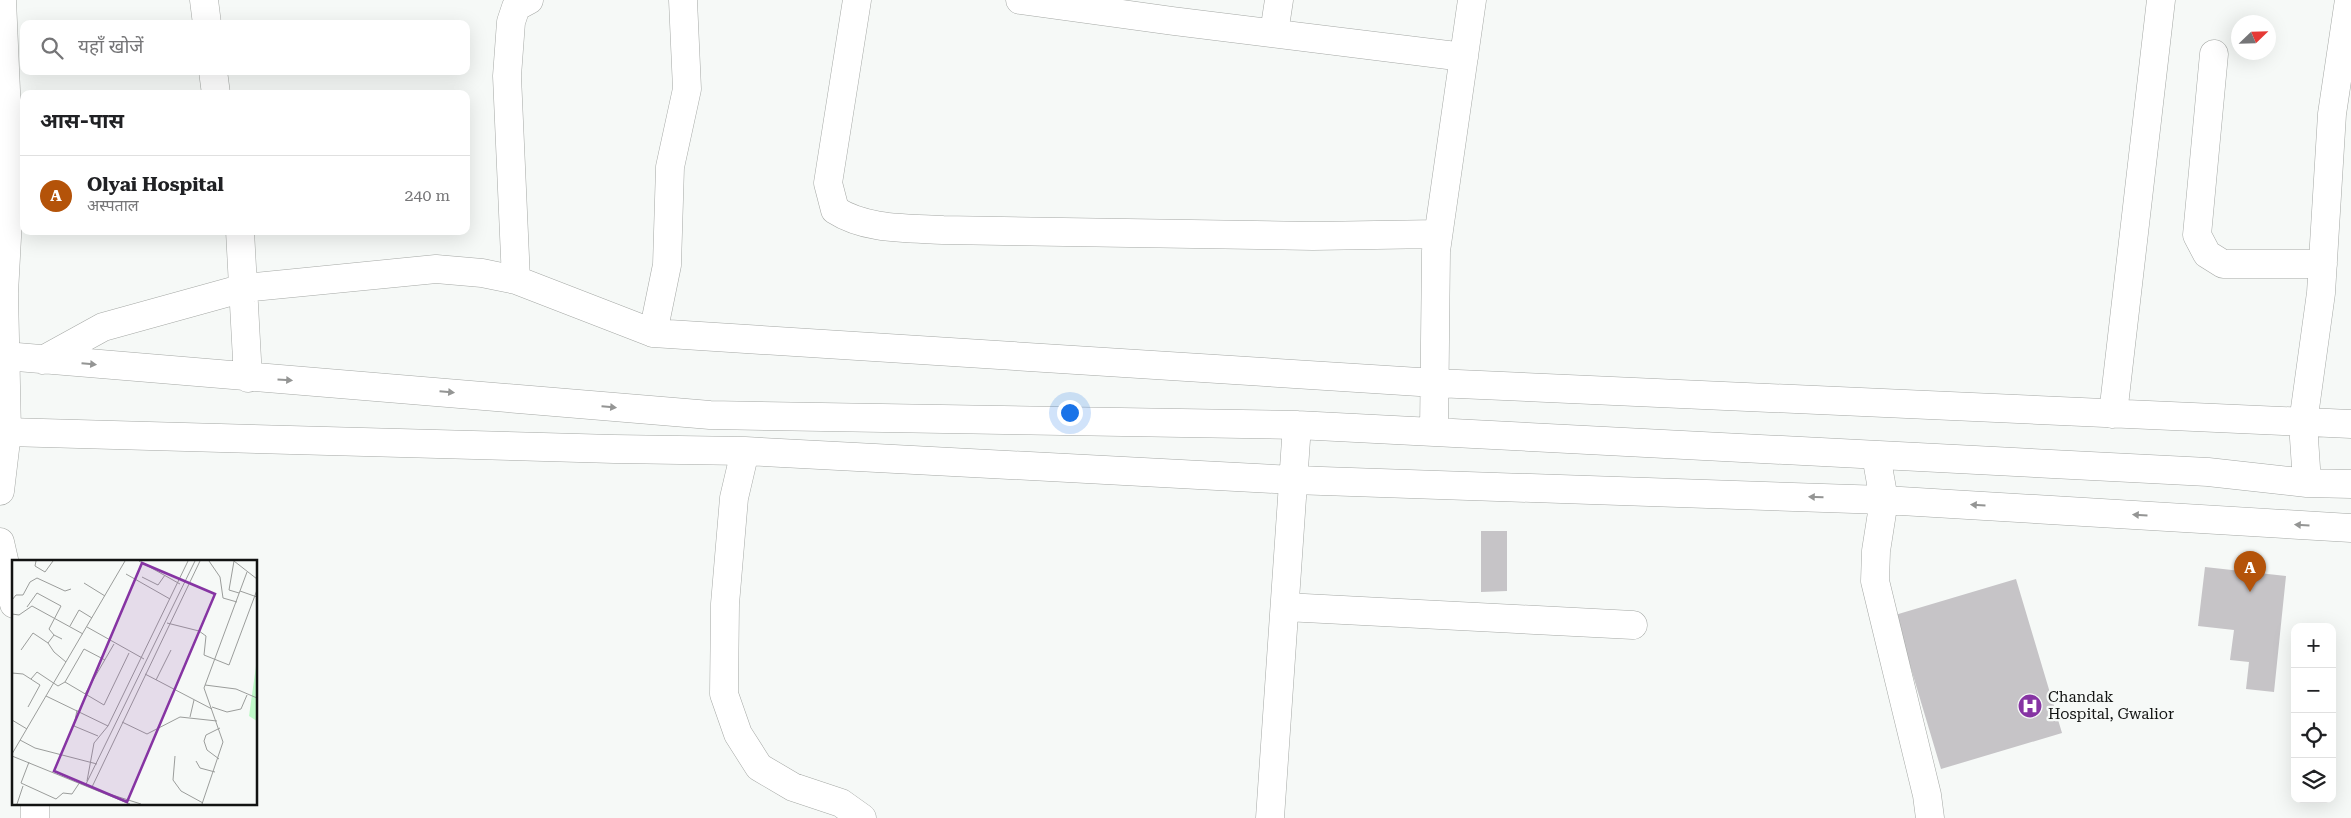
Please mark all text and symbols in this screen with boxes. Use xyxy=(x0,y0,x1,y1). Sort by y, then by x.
north arrow xyxy=(2231,15,2276,60)
search box xyxy=(20,20,470,75)
icon: search xyxy=(38,34,66,62)
text: यहाँ खोजें xyxy=(78,35,143,58)
text: आस-पास xyxy=(40,109,124,133)
text: Olyai Hospital xyxy=(87,173,224,196)
text: A xyxy=(50,186,62,205)
text: 240 m xyxy=(404,186,450,205)
text: अस्पताल xyxy=(87,196,139,215)
one-way arrow xyxy=(81,360,97,368)
one-way arrow xyxy=(278,377,294,385)
one-way arrow xyxy=(440,388,456,396)
your location xyxy=(1057,400,1083,426)
one-way arrow xyxy=(602,403,618,411)
one-way arrow xyxy=(1807,493,1823,501)
one-way arrow xyxy=(1970,501,1986,509)
one-way arrow xyxy=(2132,511,2148,519)
one-way arrow xyxy=(2294,520,2310,528)
pin: A xyxy=(2234,551,2266,592)
inset map xyxy=(12,560,258,806)
map controls xyxy=(2291,623,2336,803)
button: + xyxy=(2291,623,2336,668)
button: − xyxy=(2291,668,2336,713)
place label: Chandak Hospital, Gwalior xyxy=(2048,688,2174,723)
hospital icon: Chandak Hospital, Gwalior xyxy=(2017,693,2043,719)
button: locate xyxy=(2291,713,2336,758)
button: layers xyxy=(2291,758,2336,803)

